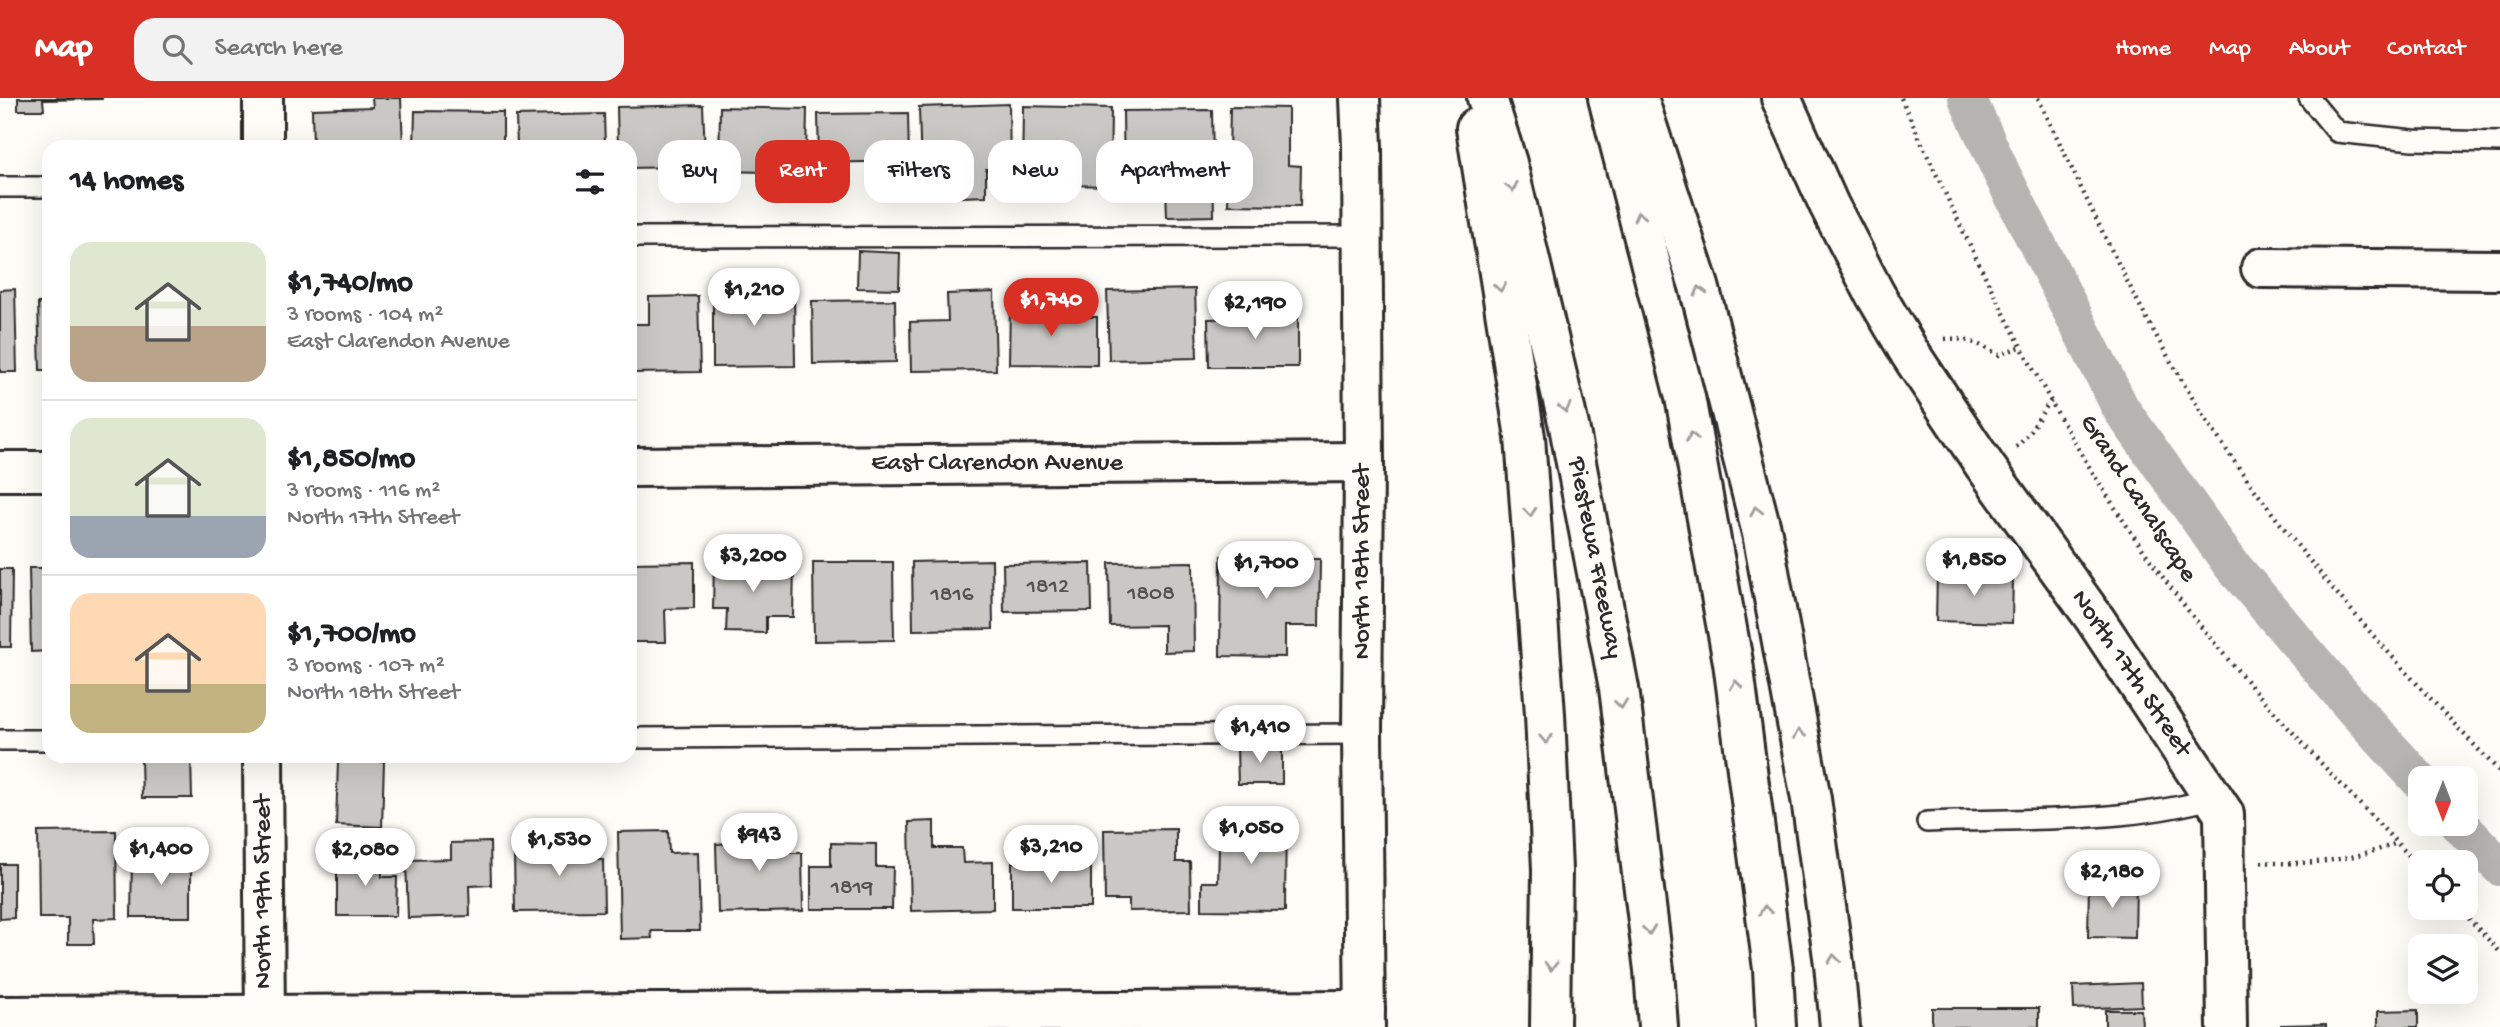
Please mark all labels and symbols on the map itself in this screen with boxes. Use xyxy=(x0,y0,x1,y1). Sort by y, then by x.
one-way arrow xyxy=(1504,181,1519,193)
one-way arrow xyxy=(1633,210,1647,222)
pin: $1,210 xyxy=(697,268,811,328)
pin: $1,740 xyxy=(994,278,1108,338)
one-way arrow xyxy=(1492,281,1507,293)
pin: $2,190 xyxy=(1198,282,1312,341)
one-way arrow xyxy=(1693,285,1708,297)
one-way arrow xyxy=(1557,402,1571,414)
street label: Grand Canalscape xyxy=(2071,409,2203,589)
one-way arrow xyxy=(1685,431,1700,442)
street label: East Clarendon Avenue xyxy=(871,449,1123,480)
street label: Piestewa Freeway xyxy=(1559,454,1629,662)
street label: North 18th Street xyxy=(1348,462,1379,660)
one-way arrow xyxy=(1750,505,1764,517)
one-way arrow xyxy=(1522,507,1537,518)
pin: $3,200 xyxy=(696,534,810,594)
pin: $1,850 xyxy=(1917,538,2031,598)
pin: $1,700 xyxy=(1209,542,1323,601)
house number: 1812 xyxy=(1026,574,1069,601)
house number: 1808 xyxy=(1126,581,1175,608)
house number: 1816 xyxy=(930,582,974,609)
street label: North 17th Street xyxy=(2063,585,2199,765)
one-way arrow xyxy=(1728,679,1743,691)
one-way arrow xyxy=(1614,698,1629,710)
pin: $1,410 xyxy=(1203,706,1317,765)
one-way arrow xyxy=(1792,728,1807,740)
one-way arrow xyxy=(1538,734,1553,745)
north arrow xyxy=(2408,766,2478,836)
street label: North 19th Street xyxy=(249,793,280,989)
pin: $1,050 xyxy=(1194,806,1308,866)
pin: $943 xyxy=(718,814,800,873)
pin: $1,530 xyxy=(502,818,616,878)
pin: $3,210 xyxy=(994,826,1108,885)
pin: $1,400 xyxy=(104,828,218,887)
pin: $2,080 xyxy=(308,828,422,888)
pin: $2,180 xyxy=(2055,850,2169,910)
house number: 1819 xyxy=(830,875,874,902)
one-way arrow xyxy=(1758,904,1773,916)
one-way arrow xyxy=(1641,924,1656,936)
one-way arrow xyxy=(1826,953,1841,965)
one-way arrow xyxy=(1543,962,1559,972)

